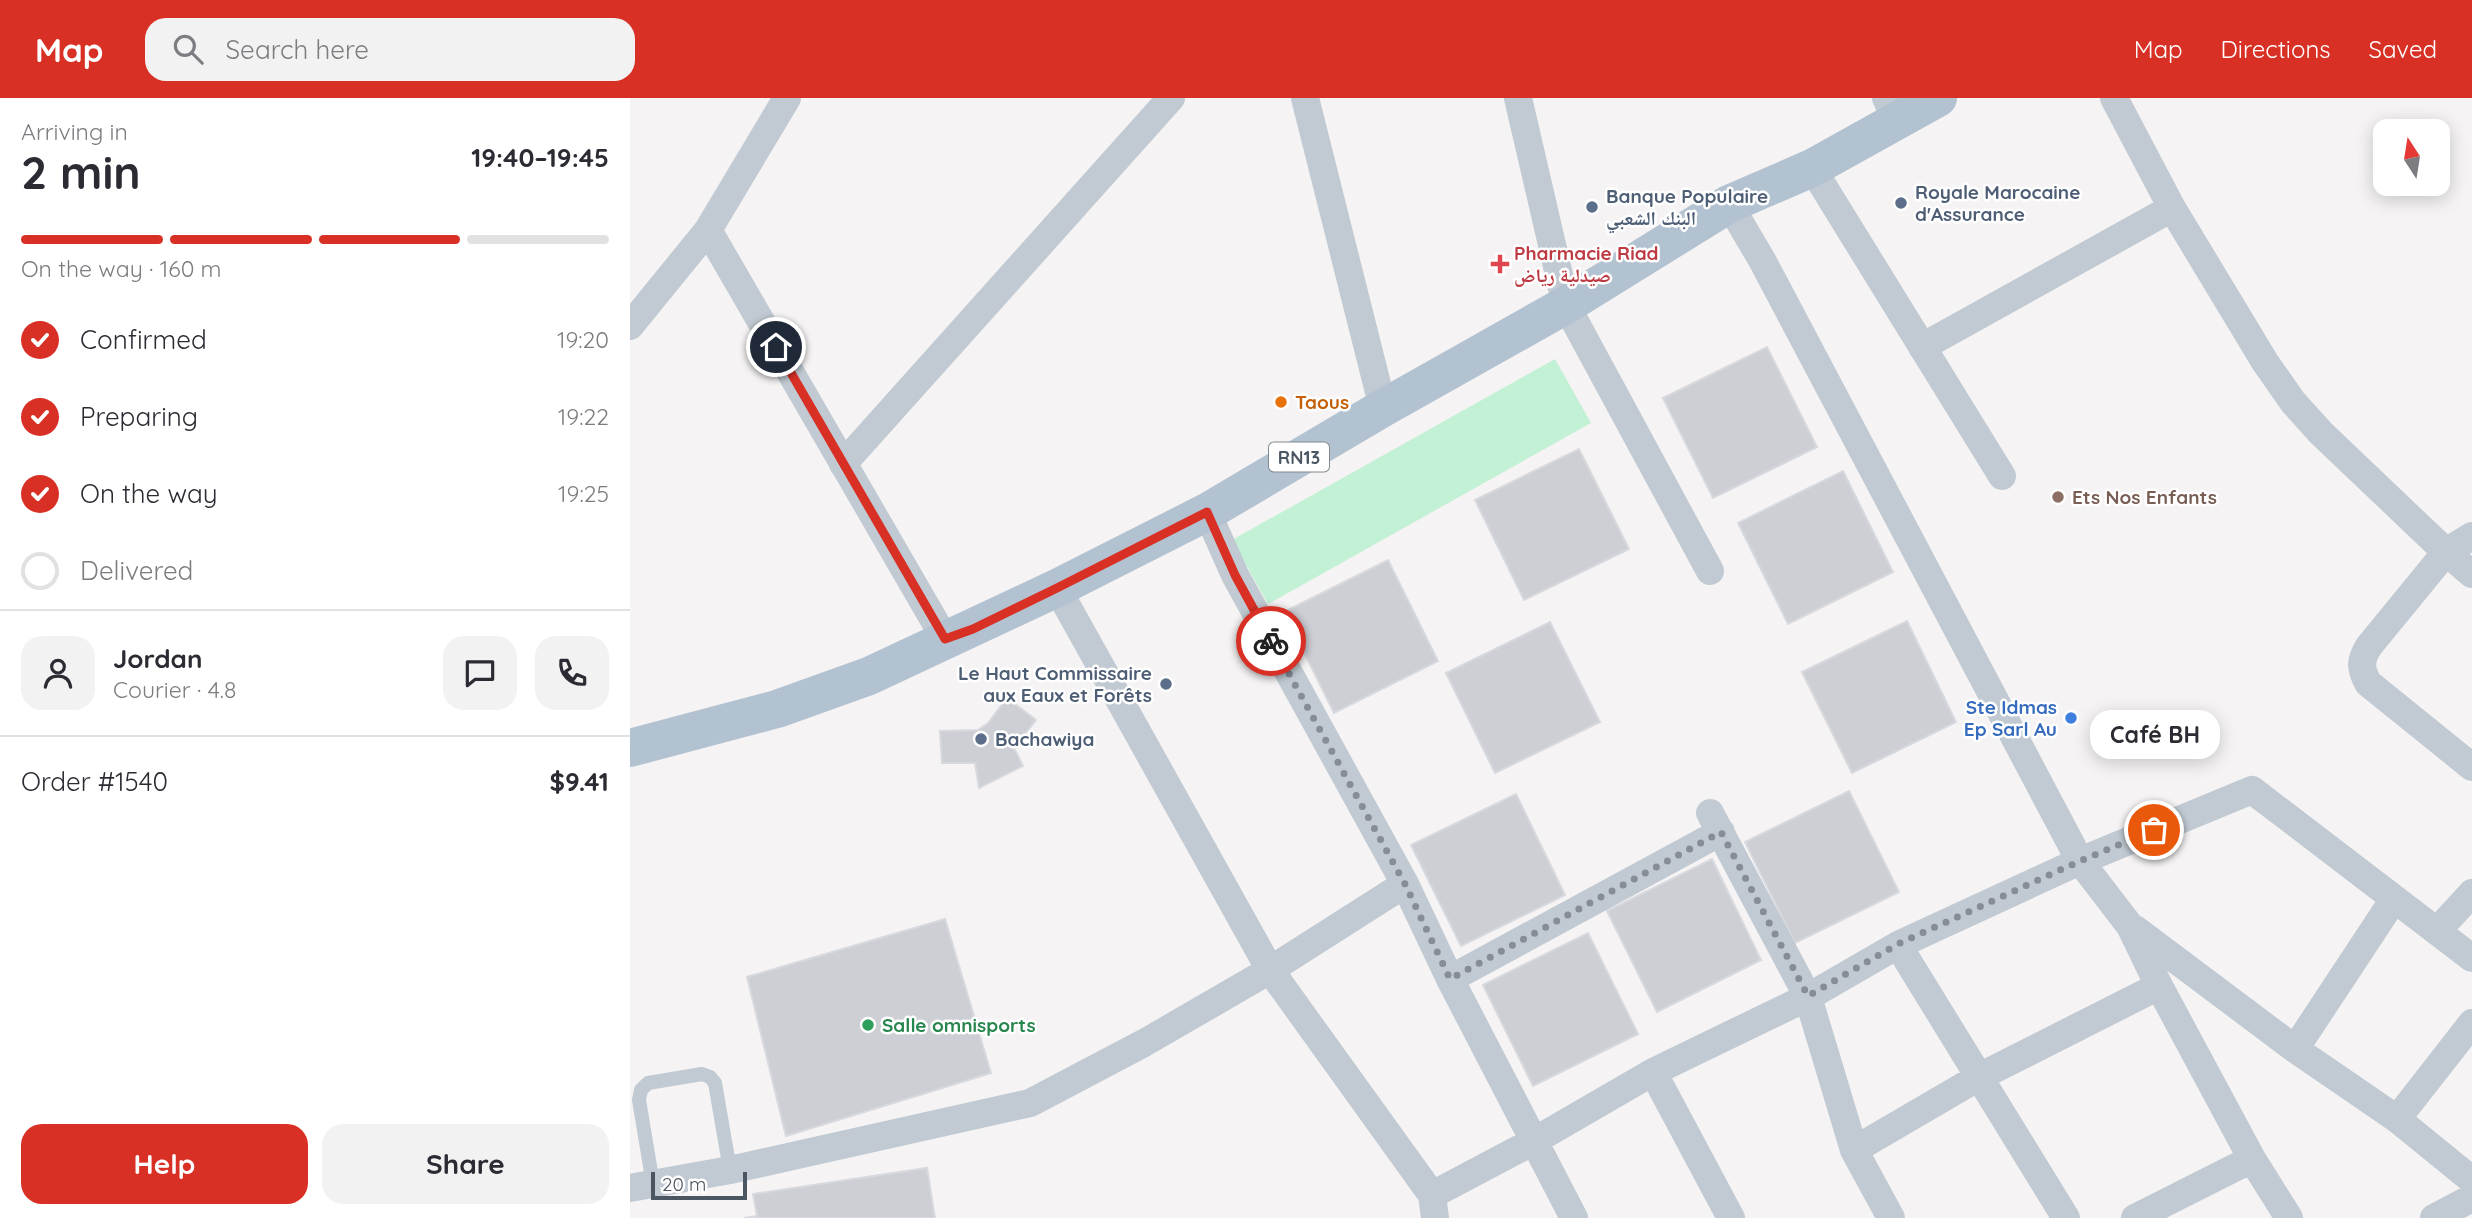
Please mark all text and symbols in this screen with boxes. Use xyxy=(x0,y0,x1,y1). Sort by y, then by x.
search box xyxy=(145,18,635,81)
text: Map xyxy=(35,29,103,70)
icon: search xyxy=(169,30,207,68)
text: Search here xyxy=(225,33,369,66)
text: Map xyxy=(2134,34,2183,64)
text: Directions xyxy=(2221,34,2331,64)
text: Saved xyxy=(2369,34,2437,64)
text: Arriving in xyxy=(21,117,128,146)
north arrow xyxy=(2373,119,2450,196)
map controls xyxy=(2373,119,2450,196)
text: 19:40–19:45 xyxy=(471,141,609,174)
text: 2 min xyxy=(21,143,141,201)
place label: Royale Marocaine d'Assurance xyxy=(1915,180,2080,226)
place label: Banque Populaire البنك الشعبي xyxy=(1606,184,1768,234)
marker: Royale Marocaine d'Assurance xyxy=(1893,195,1909,211)
marker: Banque Populaire البنك الشعبي xyxy=(1584,199,1600,215)
place label: Pharmacie Riad صيدلية رياض xyxy=(1514,241,1659,287)
text: On the way · 160 m xyxy=(21,254,222,283)
marker: Pharmacie Riad صيدلية رياض xyxy=(1492,256,1508,272)
pin xyxy=(746,317,806,377)
icon: check xyxy=(21,321,59,359)
text: Confirmed xyxy=(80,323,207,356)
text: 19:20 xyxy=(557,325,609,354)
icon: home xyxy=(757,328,795,366)
place label: Taous xyxy=(1295,390,1349,414)
marker: Taous xyxy=(1273,394,1289,410)
icon: check xyxy=(21,398,59,436)
text: Preparing xyxy=(80,400,198,433)
text: 19:22 xyxy=(558,402,609,431)
road number: RN13 xyxy=(1269,442,1329,472)
icon: check xyxy=(21,475,59,513)
text: On the way xyxy=(80,477,218,510)
text: 19:25 xyxy=(558,479,609,508)
place label: Ets Nos Enfants xyxy=(2072,485,2217,509)
marker: Ets Nos Enfants xyxy=(2050,489,2066,505)
text: Delivered xyxy=(80,554,193,587)
courier xyxy=(1236,606,1306,676)
icon: bike xyxy=(1252,622,1290,660)
button: person xyxy=(21,636,95,710)
button: chat xyxy=(443,636,517,710)
button: phone xyxy=(535,636,609,710)
text: Jordan xyxy=(113,642,202,675)
place label: Le Haut Commissaire aux Eaux et Forêts xyxy=(958,661,1152,707)
text: Courier · 4.8 xyxy=(113,675,236,704)
marker: Le Haut Commissaire aux Eaux et Forêts xyxy=(1158,676,1174,692)
place label: Ste Idmas Ep Sarl Au xyxy=(1964,695,2057,741)
marker: Ste Idmas Ep Sarl Au xyxy=(2063,710,2079,726)
callout: Café BH xyxy=(2089,711,2219,760)
text: Café BH xyxy=(2110,720,2200,749)
place label: Bachawiya xyxy=(995,727,1094,751)
marker: Bachawiya xyxy=(973,731,989,747)
text: Order #1540 xyxy=(21,765,168,798)
text: $9.41 xyxy=(549,765,609,798)
pin xyxy=(2124,800,2184,860)
icon: bag xyxy=(2135,811,2173,849)
place label: Salle omnisports xyxy=(882,1013,1036,1037)
marker: Salle omnisports xyxy=(860,1017,876,1033)
button: Help xyxy=(21,1124,308,1204)
button: Share xyxy=(322,1124,609,1204)
scale bar xyxy=(651,1169,747,1201)
text: 20 m xyxy=(662,1172,706,1196)

